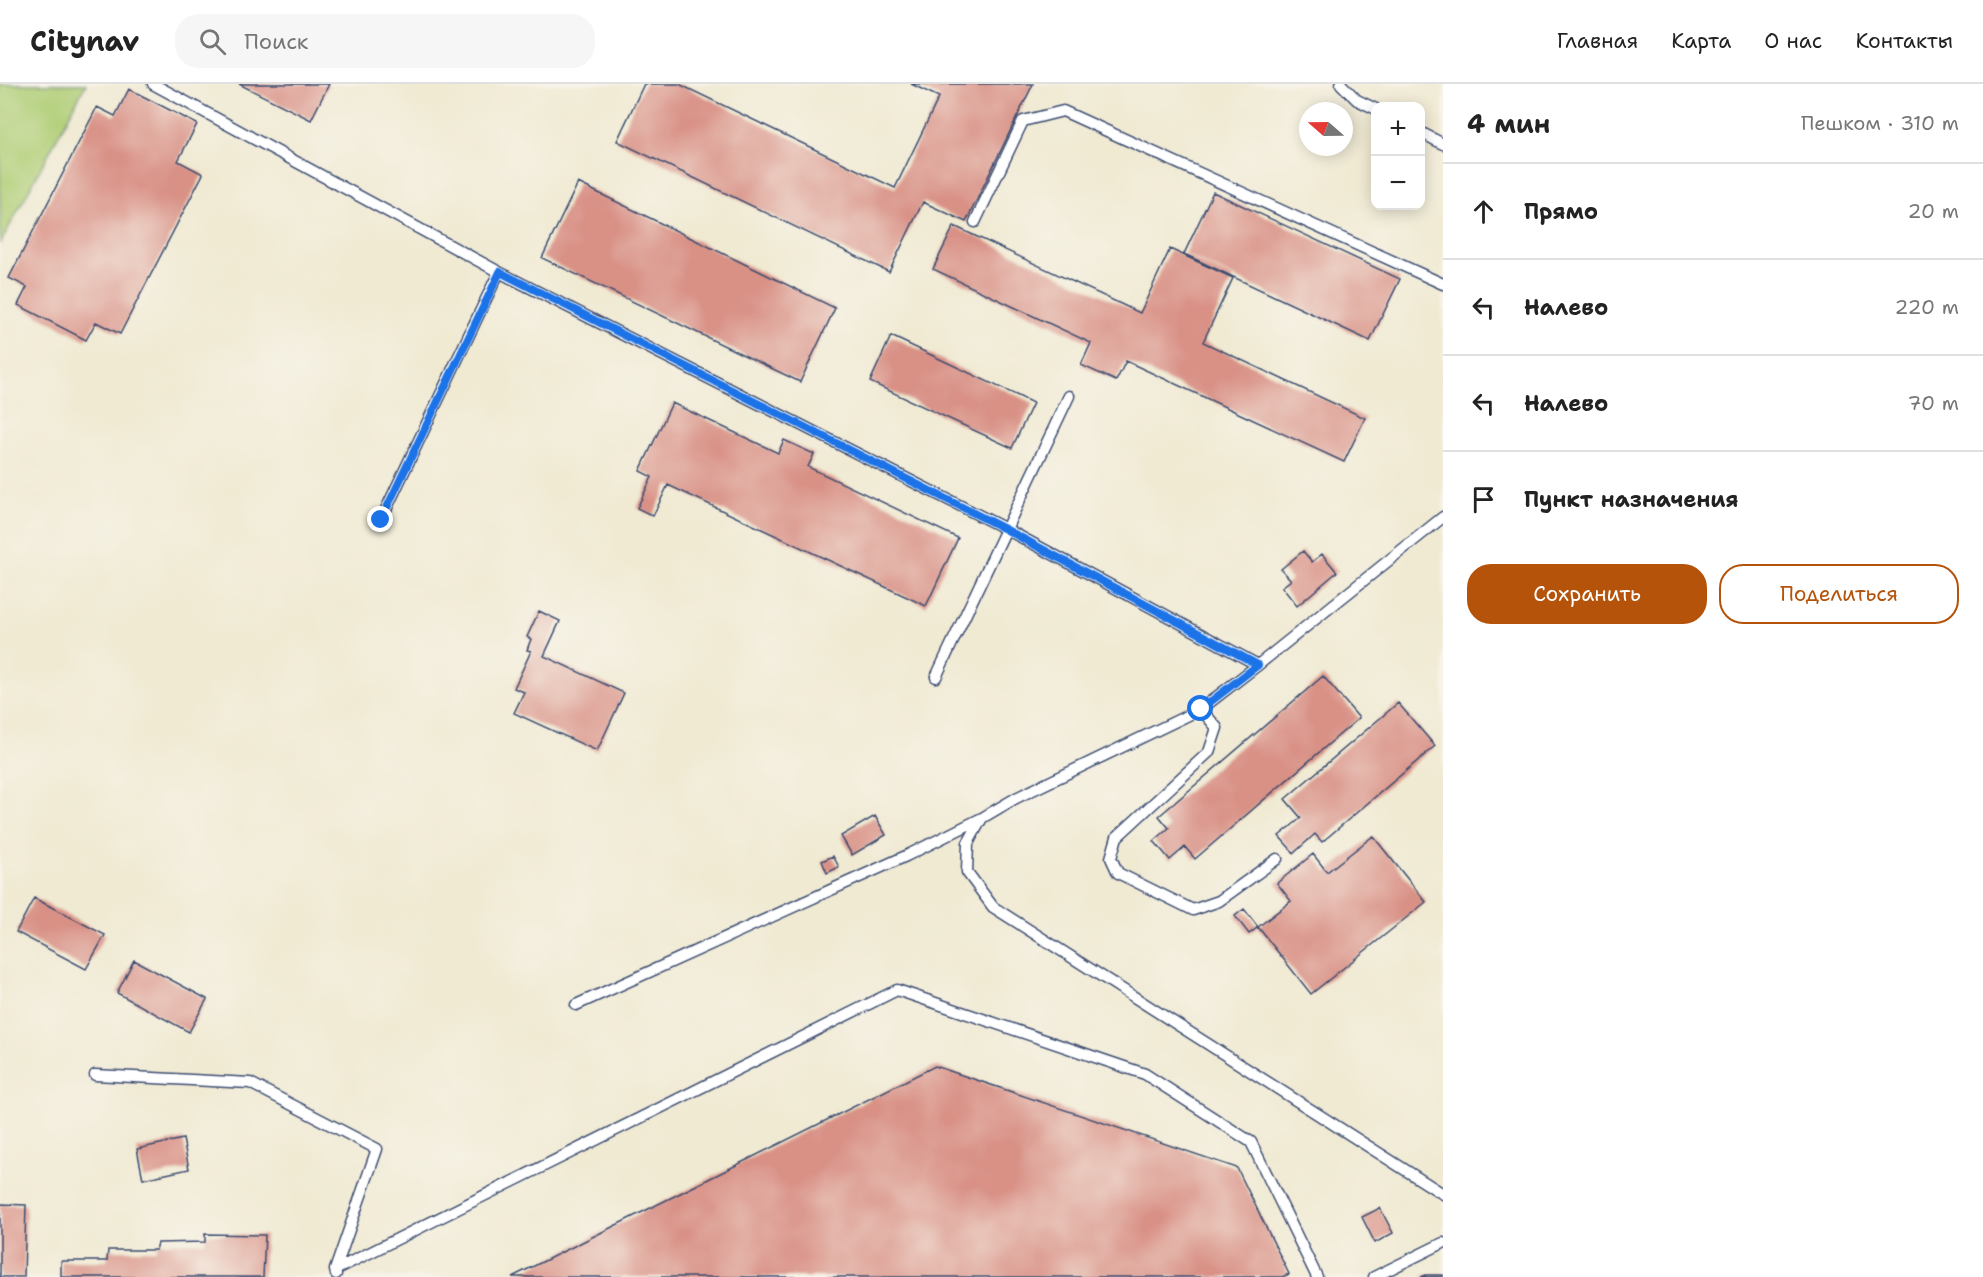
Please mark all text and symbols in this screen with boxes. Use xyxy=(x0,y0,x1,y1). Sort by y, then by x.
search box xyxy=(175,14,595,68)
text: Citynav xyxy=(30,22,139,60)
icon: search xyxy=(196,25,229,58)
text: Поиск xyxy=(244,27,309,56)
text: Главная xyxy=(1557,27,1638,55)
text: Карта xyxy=(1671,27,1731,55)
text: О нас xyxy=(1764,27,1822,55)
text: Контакты xyxy=(1855,27,1953,55)
north arrow xyxy=(1299,102,1353,156)
map controls xyxy=(1371,102,1425,210)
button: + xyxy=(1371,102,1425,156)
text: 4 мин xyxy=(1467,106,1550,141)
text: Пешком · 310 m xyxy=(1801,110,1959,136)
button: − xyxy=(1371,156,1425,210)
icon: ahead xyxy=(1467,195,1500,228)
text: Прямо xyxy=(1524,197,1598,226)
text: 20 m xyxy=(1908,198,1959,224)
icon: left xyxy=(1467,291,1500,324)
text: Налево xyxy=(1524,293,1608,322)
text: 220 m xyxy=(1895,294,1959,320)
icon: left xyxy=(1467,387,1500,420)
text: Налево xyxy=(1524,389,1608,418)
text: 70 m xyxy=(1907,390,1959,416)
icon: arrive xyxy=(1467,483,1500,516)
text: Пункт назначения xyxy=(1524,485,1738,514)
route end xyxy=(367,506,393,532)
button: Сохранить xyxy=(1467,564,1707,624)
button: Поделиться xyxy=(1719,564,1959,624)
route start xyxy=(1187,695,1213,721)

